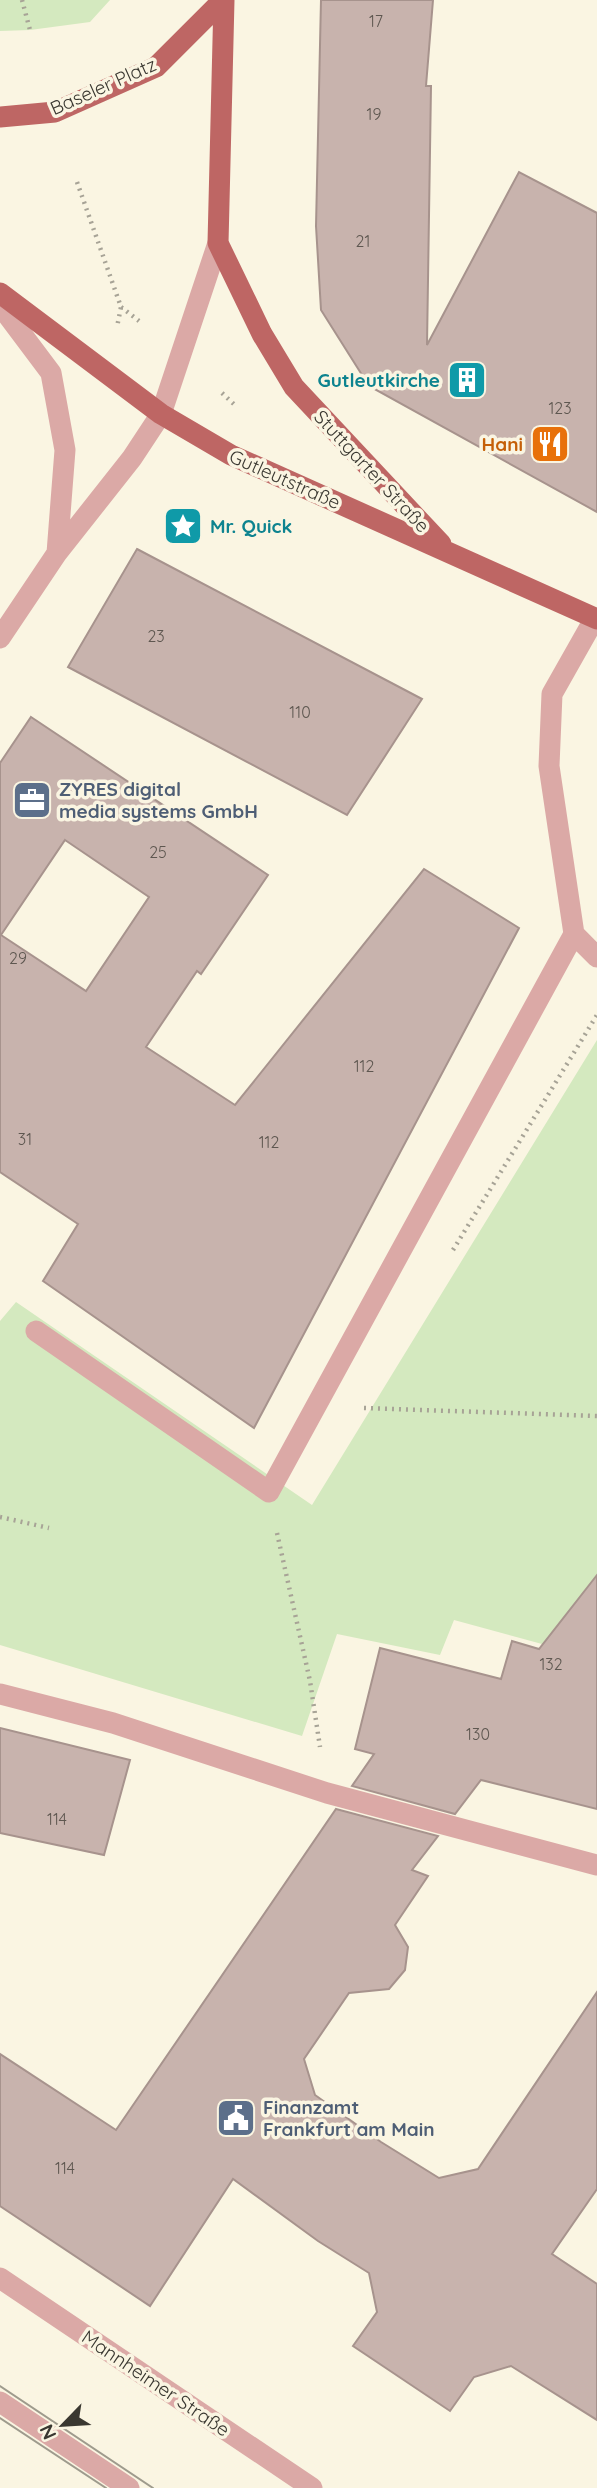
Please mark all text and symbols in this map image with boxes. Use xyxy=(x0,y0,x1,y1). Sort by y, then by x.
house number: 17 xyxy=(369,11,383,31)
street label: Baseler Platz xyxy=(46,52,160,120)
house number: 19 xyxy=(367,104,381,124)
house number: 21 xyxy=(356,231,370,251)
building icon: Gutleutkirche xyxy=(446,359,488,401)
place label: Gutleutkirche xyxy=(317,368,440,392)
house number: 123 xyxy=(548,398,572,418)
street label: Stuttgarter Straße xyxy=(309,405,435,537)
restaurant icon: Hani xyxy=(529,423,571,465)
place label: Hani xyxy=(482,432,523,456)
street label: Gutleutstraße xyxy=(226,444,344,514)
place icon: Mr. Quick xyxy=(162,505,204,547)
place label: Mr. Quick xyxy=(210,514,292,538)
house number: 23 xyxy=(147,626,165,646)
house number: 110 xyxy=(289,702,311,722)
place label: ZYRES digital media systems GmbH xyxy=(59,777,258,823)
office icon: ZYRES digital media systems GmbH xyxy=(11,779,53,821)
house number: 25 xyxy=(149,842,167,862)
house number: 29 xyxy=(9,948,27,968)
house number: 112 xyxy=(354,1056,374,1076)
house number: 31 xyxy=(18,1129,32,1149)
house number: 112 xyxy=(259,1132,279,1152)
house number: 132 xyxy=(539,1654,563,1674)
house number: 130 xyxy=(466,1724,490,1744)
house number: 114 xyxy=(47,1809,67,1829)
place label: Finanzamt Frankfurt am Main xyxy=(263,2095,434,2141)
public building icon: Finanzamt Frankfurt am Main xyxy=(215,2097,257,2139)
house number: 114 xyxy=(55,2158,75,2178)
street label: Mannheimer Straße xyxy=(77,2325,235,2441)
north arrow xyxy=(28,2390,98,2460)
text: N xyxy=(34,2421,61,2444)

